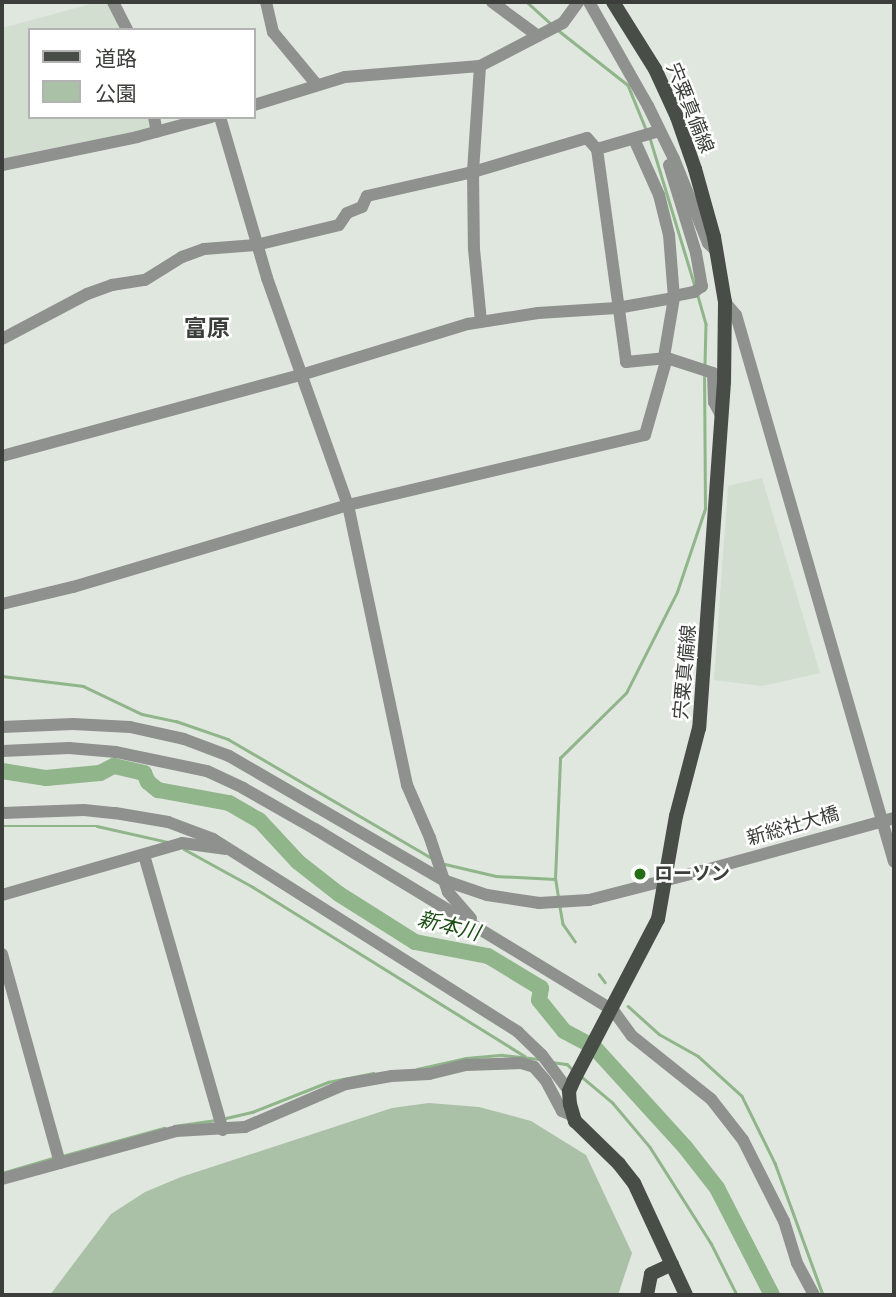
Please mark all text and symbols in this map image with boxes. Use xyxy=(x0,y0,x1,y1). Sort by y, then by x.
legend xyxy=(28,28,256,119)
text: 道路 xyxy=(95,46,137,70)
street label: 宍粟真備線 xyxy=(662,60,718,156)
text: 公園 xyxy=(95,81,137,105)
district label: 富原 xyxy=(184,314,230,342)
street label: 宍粟真備線 xyxy=(670,624,700,720)
street label: 新総社大橋 xyxy=(744,802,842,850)
place label: ローソン xyxy=(654,863,730,885)
marker: ローソン xyxy=(632,866,648,882)
water label: 新本川 xyxy=(415,905,483,945)

